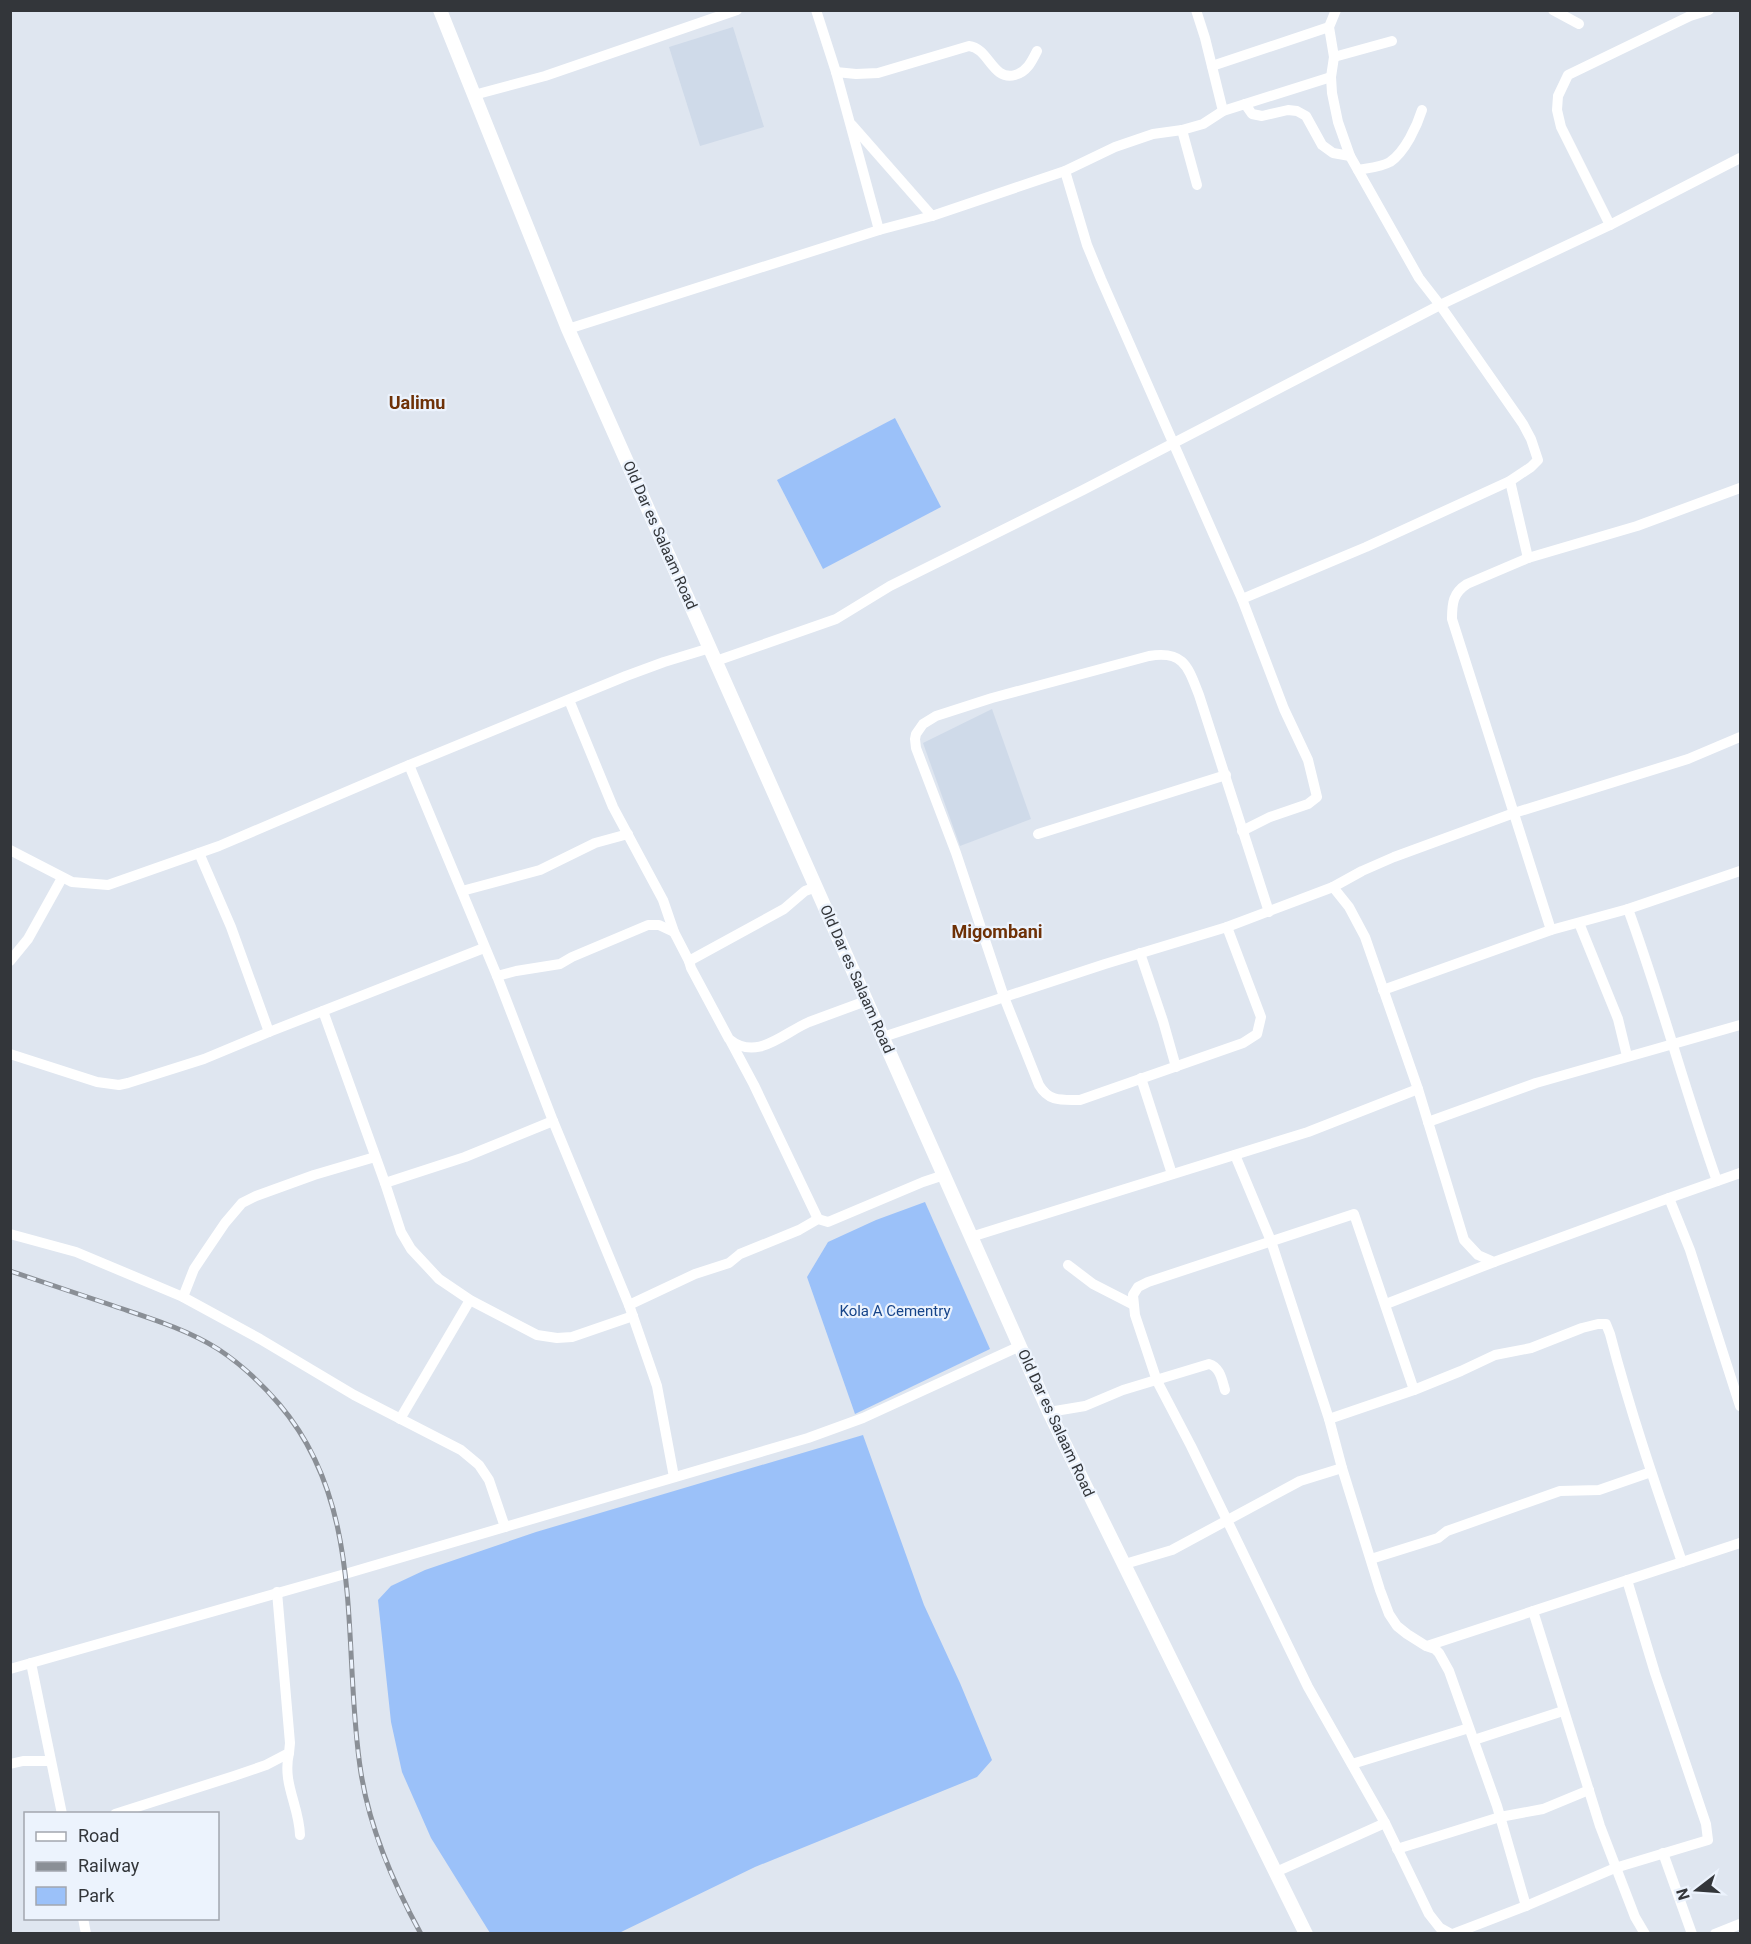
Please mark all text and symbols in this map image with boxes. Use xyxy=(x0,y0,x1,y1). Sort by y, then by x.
district label: Ualimu xyxy=(389,392,445,413)
street label: Old Dar es Salaam Road xyxy=(619,458,701,612)
street label: Old Dar es Salaam Road xyxy=(816,902,898,1056)
district label: Migombani xyxy=(951,921,1043,942)
park label: Kola A Cementry xyxy=(839,1302,951,1320)
street label: Old Dar es Salaam Road xyxy=(1014,1346,1098,1500)
legend xyxy=(24,1812,219,1920)
text: Road xyxy=(78,1825,119,1846)
text: Railway xyxy=(78,1855,140,1876)
north arrow xyxy=(1667,1860,1727,1920)
text: Park xyxy=(78,1885,115,1906)
text: N xyxy=(1672,1886,1694,1902)

